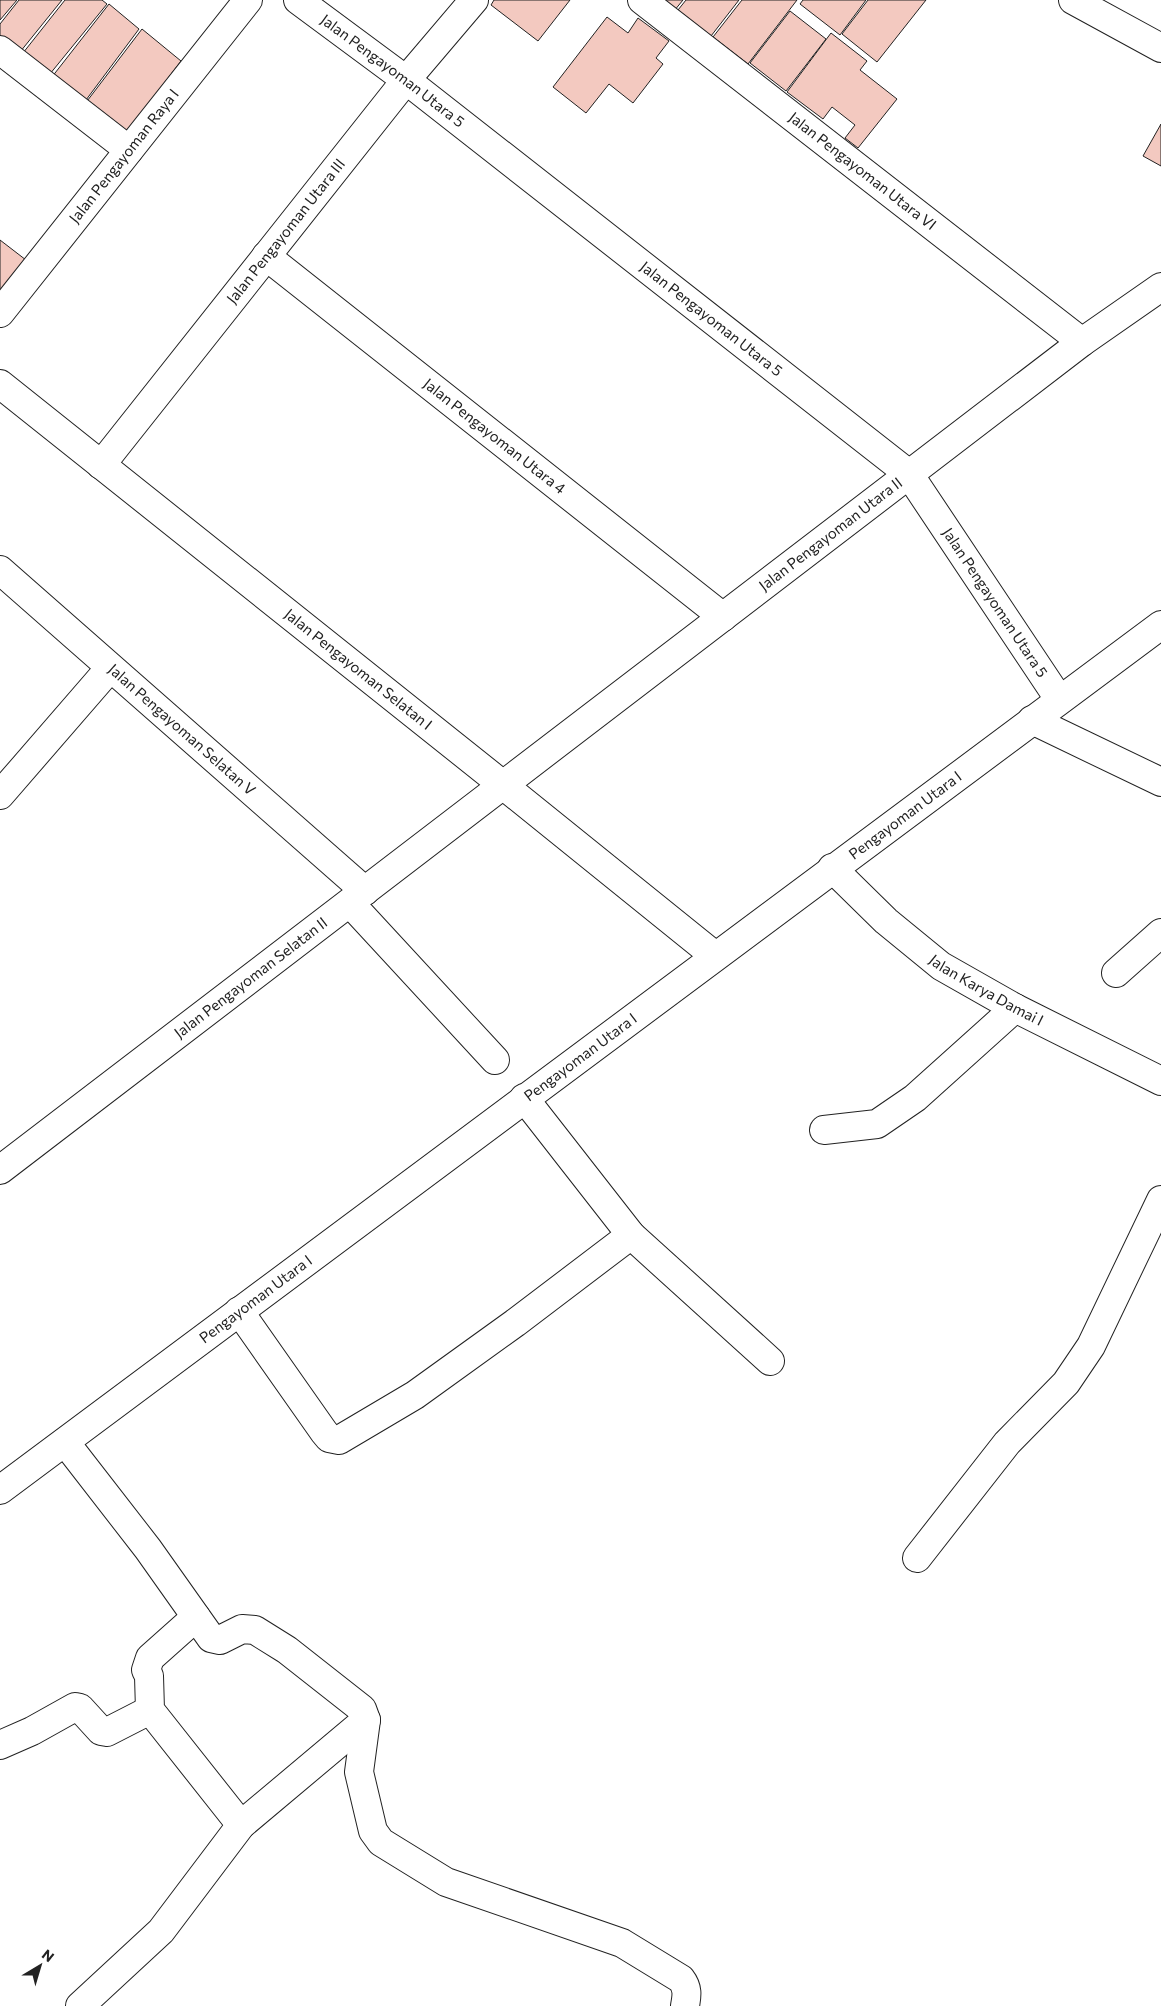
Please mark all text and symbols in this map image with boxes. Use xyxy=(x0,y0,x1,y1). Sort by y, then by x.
street label: Jalan Pengayoman Utara 5 xyxy=(317,10,468,130)
street label: Jalan Pengayoman Raya I xyxy=(65,85,182,226)
street label: Jalan Pengayoman Utara VI xyxy=(786,108,940,233)
street label: Jalan Pengayoman Utara III xyxy=(222,155,348,307)
street label: Jalan Pengayoman Utara 5 xyxy=(637,257,787,380)
street label: Jalan Pengayoman Utara 4 xyxy=(420,374,570,497)
street label: Jalan Pengayoman Utara II xyxy=(755,473,905,594)
street label: Jalan Pengayoman Utara 5 xyxy=(939,524,1052,680)
street label: Jalan Pengayoman Selatan I xyxy=(281,604,436,733)
street label: Jalan Pengayoman Selatan V xyxy=(105,660,260,799)
street label: Pengayoman Utara I xyxy=(845,767,965,863)
street label: Jalan Pengayoman Selatan II xyxy=(170,913,330,1041)
street label: Jalan Karya Damai I xyxy=(926,950,1047,1029)
street label: Pengayoman Utara I xyxy=(520,1009,640,1105)
street label: Pengayoman Utara I xyxy=(195,1251,315,1346)
north arrow xyxy=(15,1941,65,1991)
text: N xyxy=(39,1945,58,1965)

